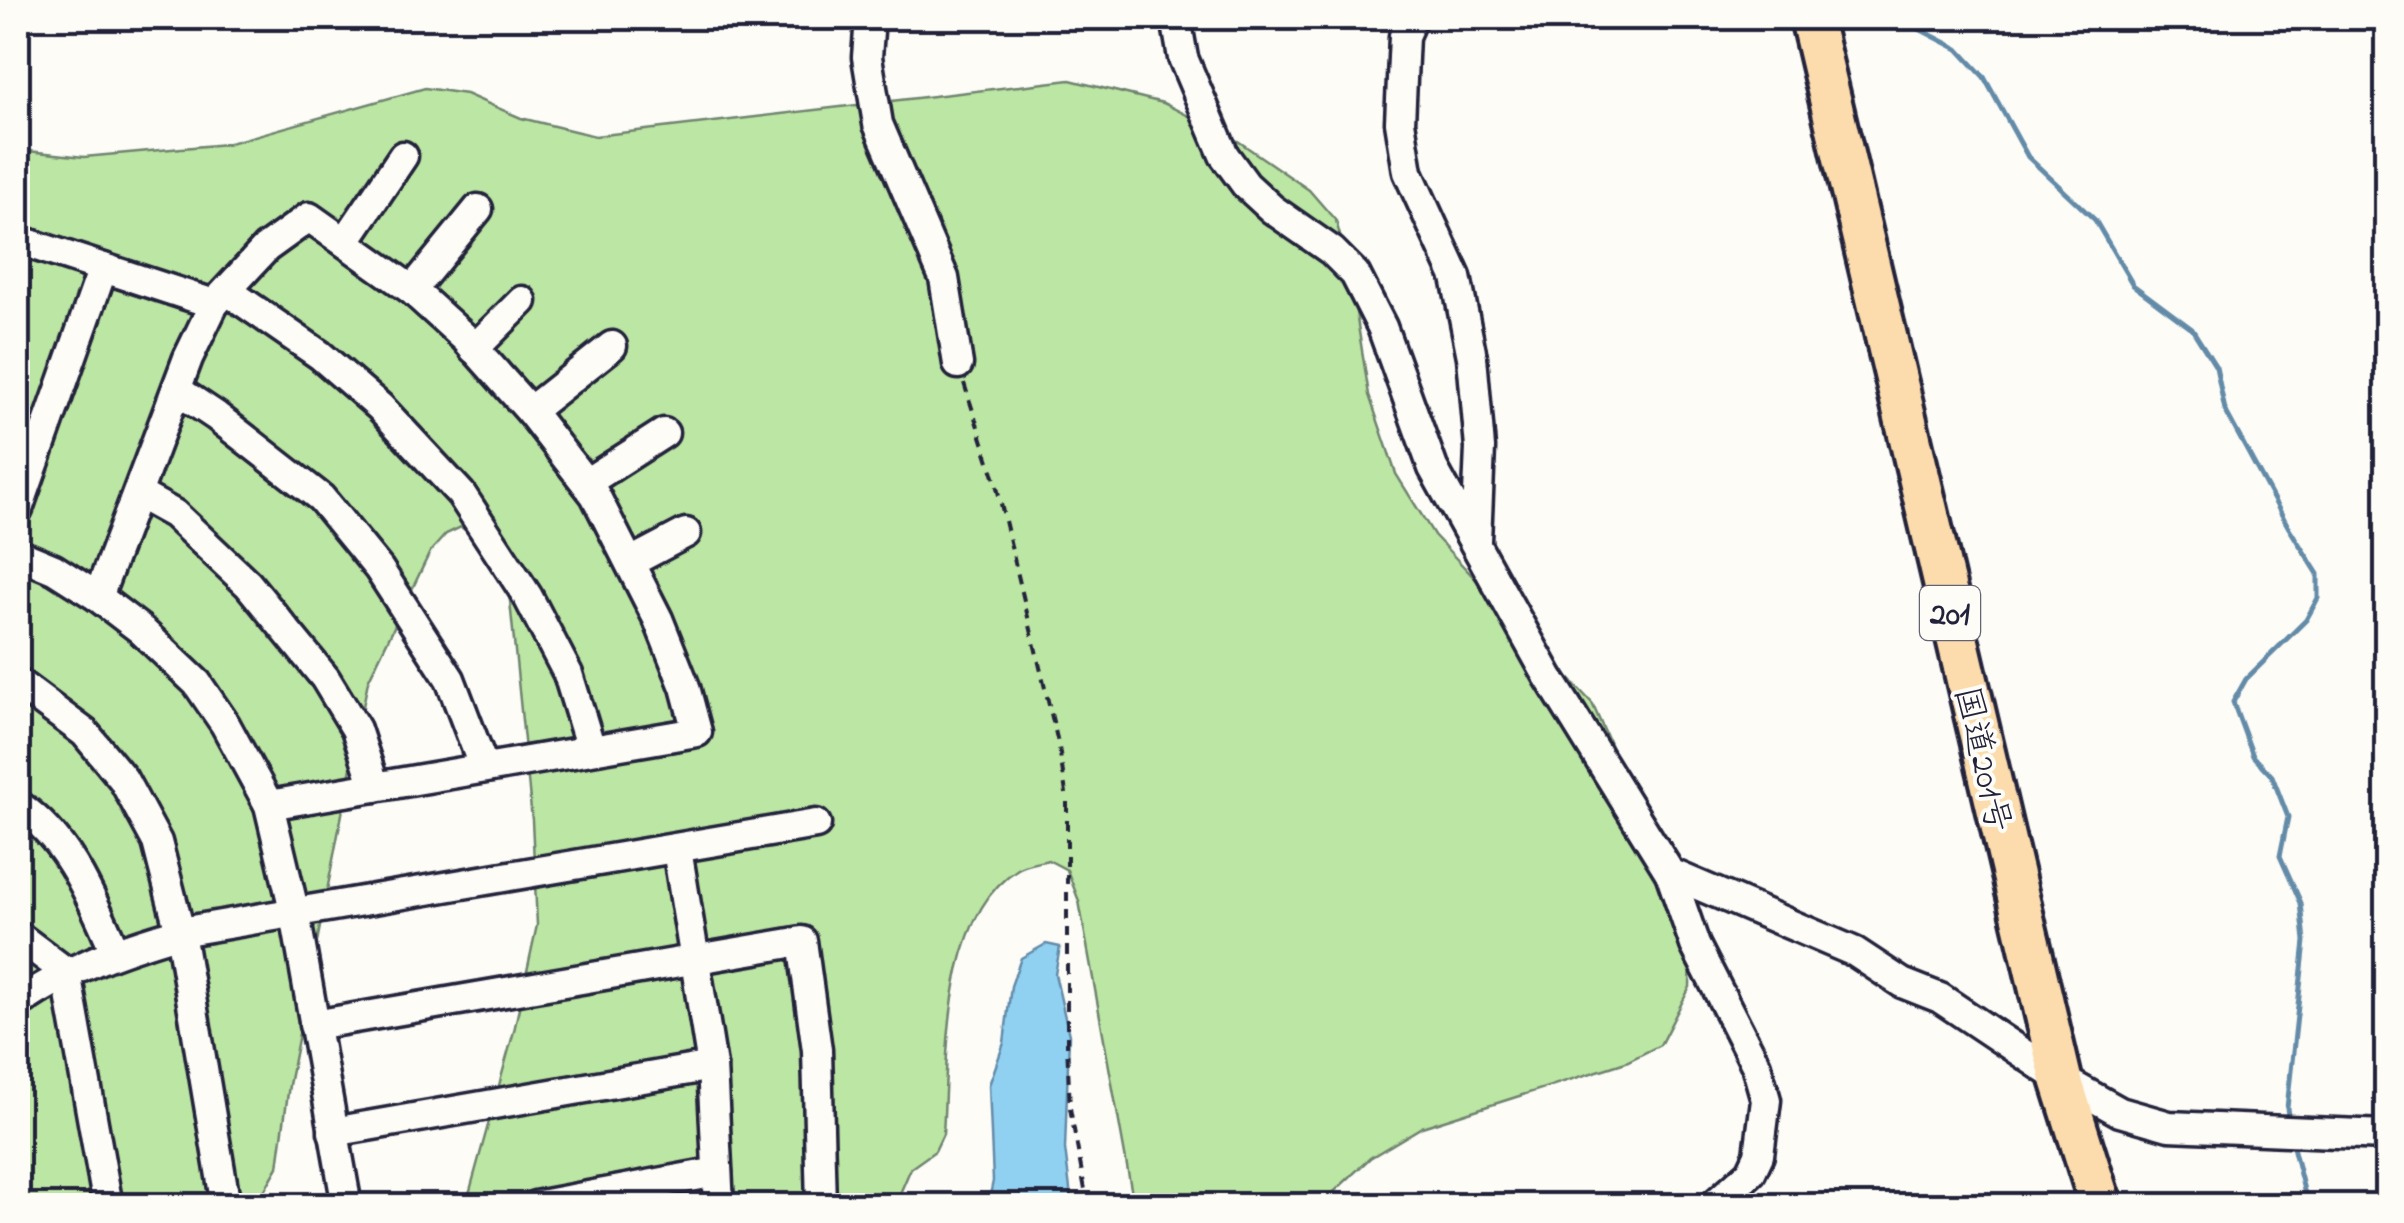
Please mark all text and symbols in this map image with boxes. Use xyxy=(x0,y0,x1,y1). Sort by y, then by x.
road number: 201 xyxy=(1920,586,1980,640)
street label: 国道201号 xyxy=(1939,682,2022,838)

